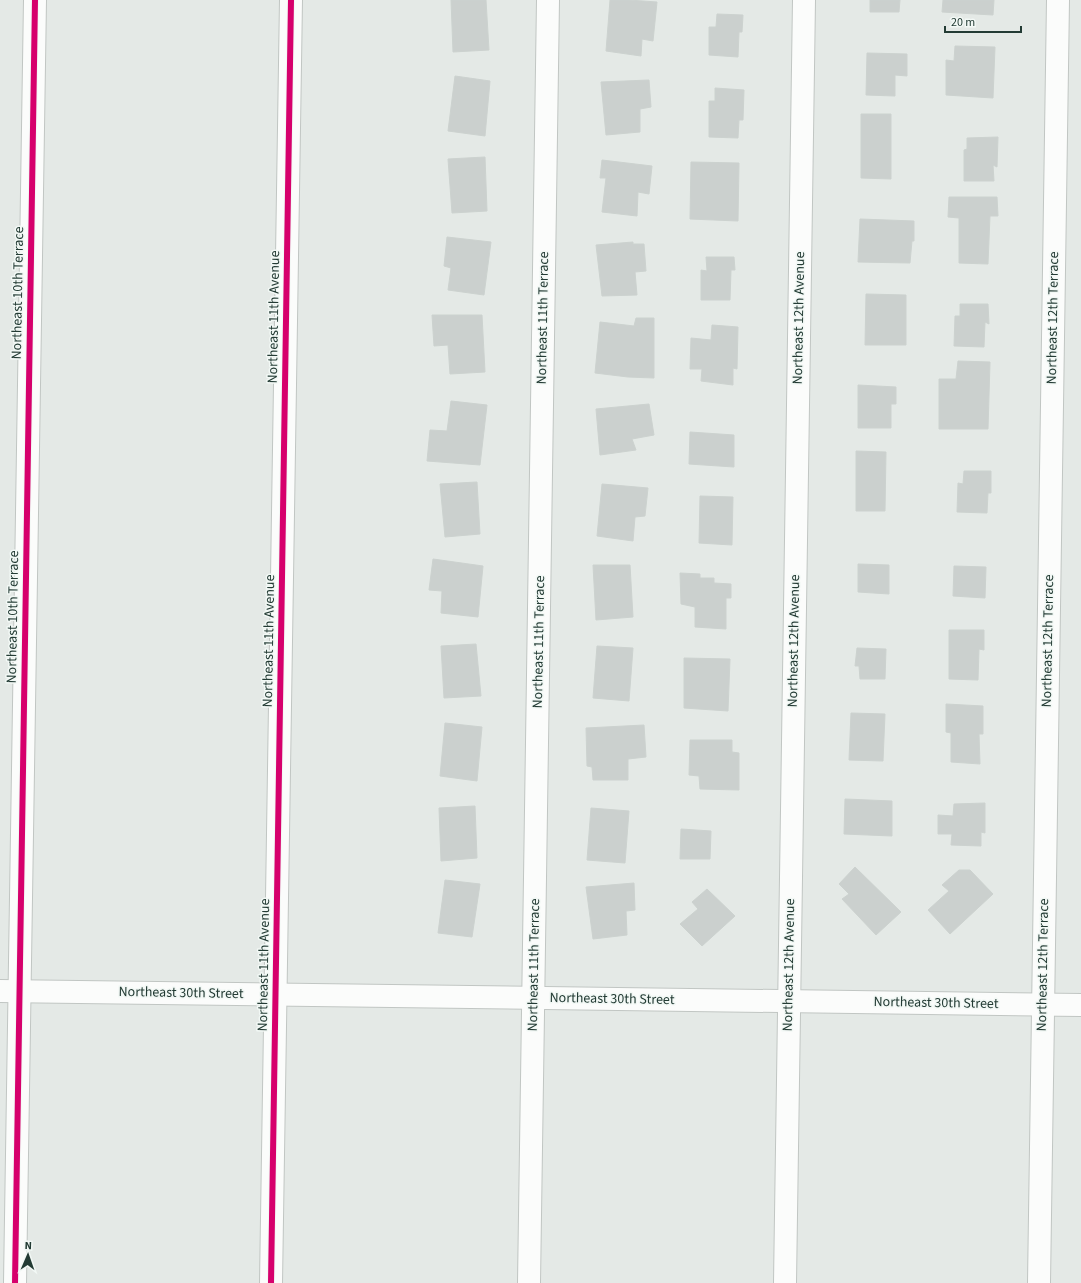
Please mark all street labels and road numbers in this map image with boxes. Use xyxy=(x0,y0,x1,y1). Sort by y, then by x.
street label: Northeast 10th Terrace xyxy=(7,226,29,360)
street label: Northeast 11th Avenue xyxy=(263,250,285,384)
street label: Northeast 11th Terrace xyxy=(532,251,554,385)
street label: Northeast 12th Avenue xyxy=(788,251,810,385)
street label: Northeast 12th Terrace xyxy=(1042,251,1064,385)
street label: Northeast 10th Terrace xyxy=(2,550,24,684)
street label: Northeast 11th Avenue xyxy=(258,574,280,708)
street label: Northeast 12th Avenue xyxy=(783,574,805,708)
street label: Northeast 12th Terrace xyxy=(1037,574,1059,708)
street label: Northeast 11th Terrace xyxy=(528,575,550,709)
street label: Northeast 11th Avenue xyxy=(253,898,275,1032)
street label: Northeast 11th Terrace xyxy=(523,898,545,1032)
street label: Northeast 12th Avenue xyxy=(778,898,800,1032)
street label: Northeast 12th Terrace xyxy=(1032,898,1054,1032)
street label: Northeast 30th Street xyxy=(118,982,244,1004)
street label: Northeast 30th Street xyxy=(549,988,675,1010)
street label: Northeast 30th Street xyxy=(873,992,999,1014)

